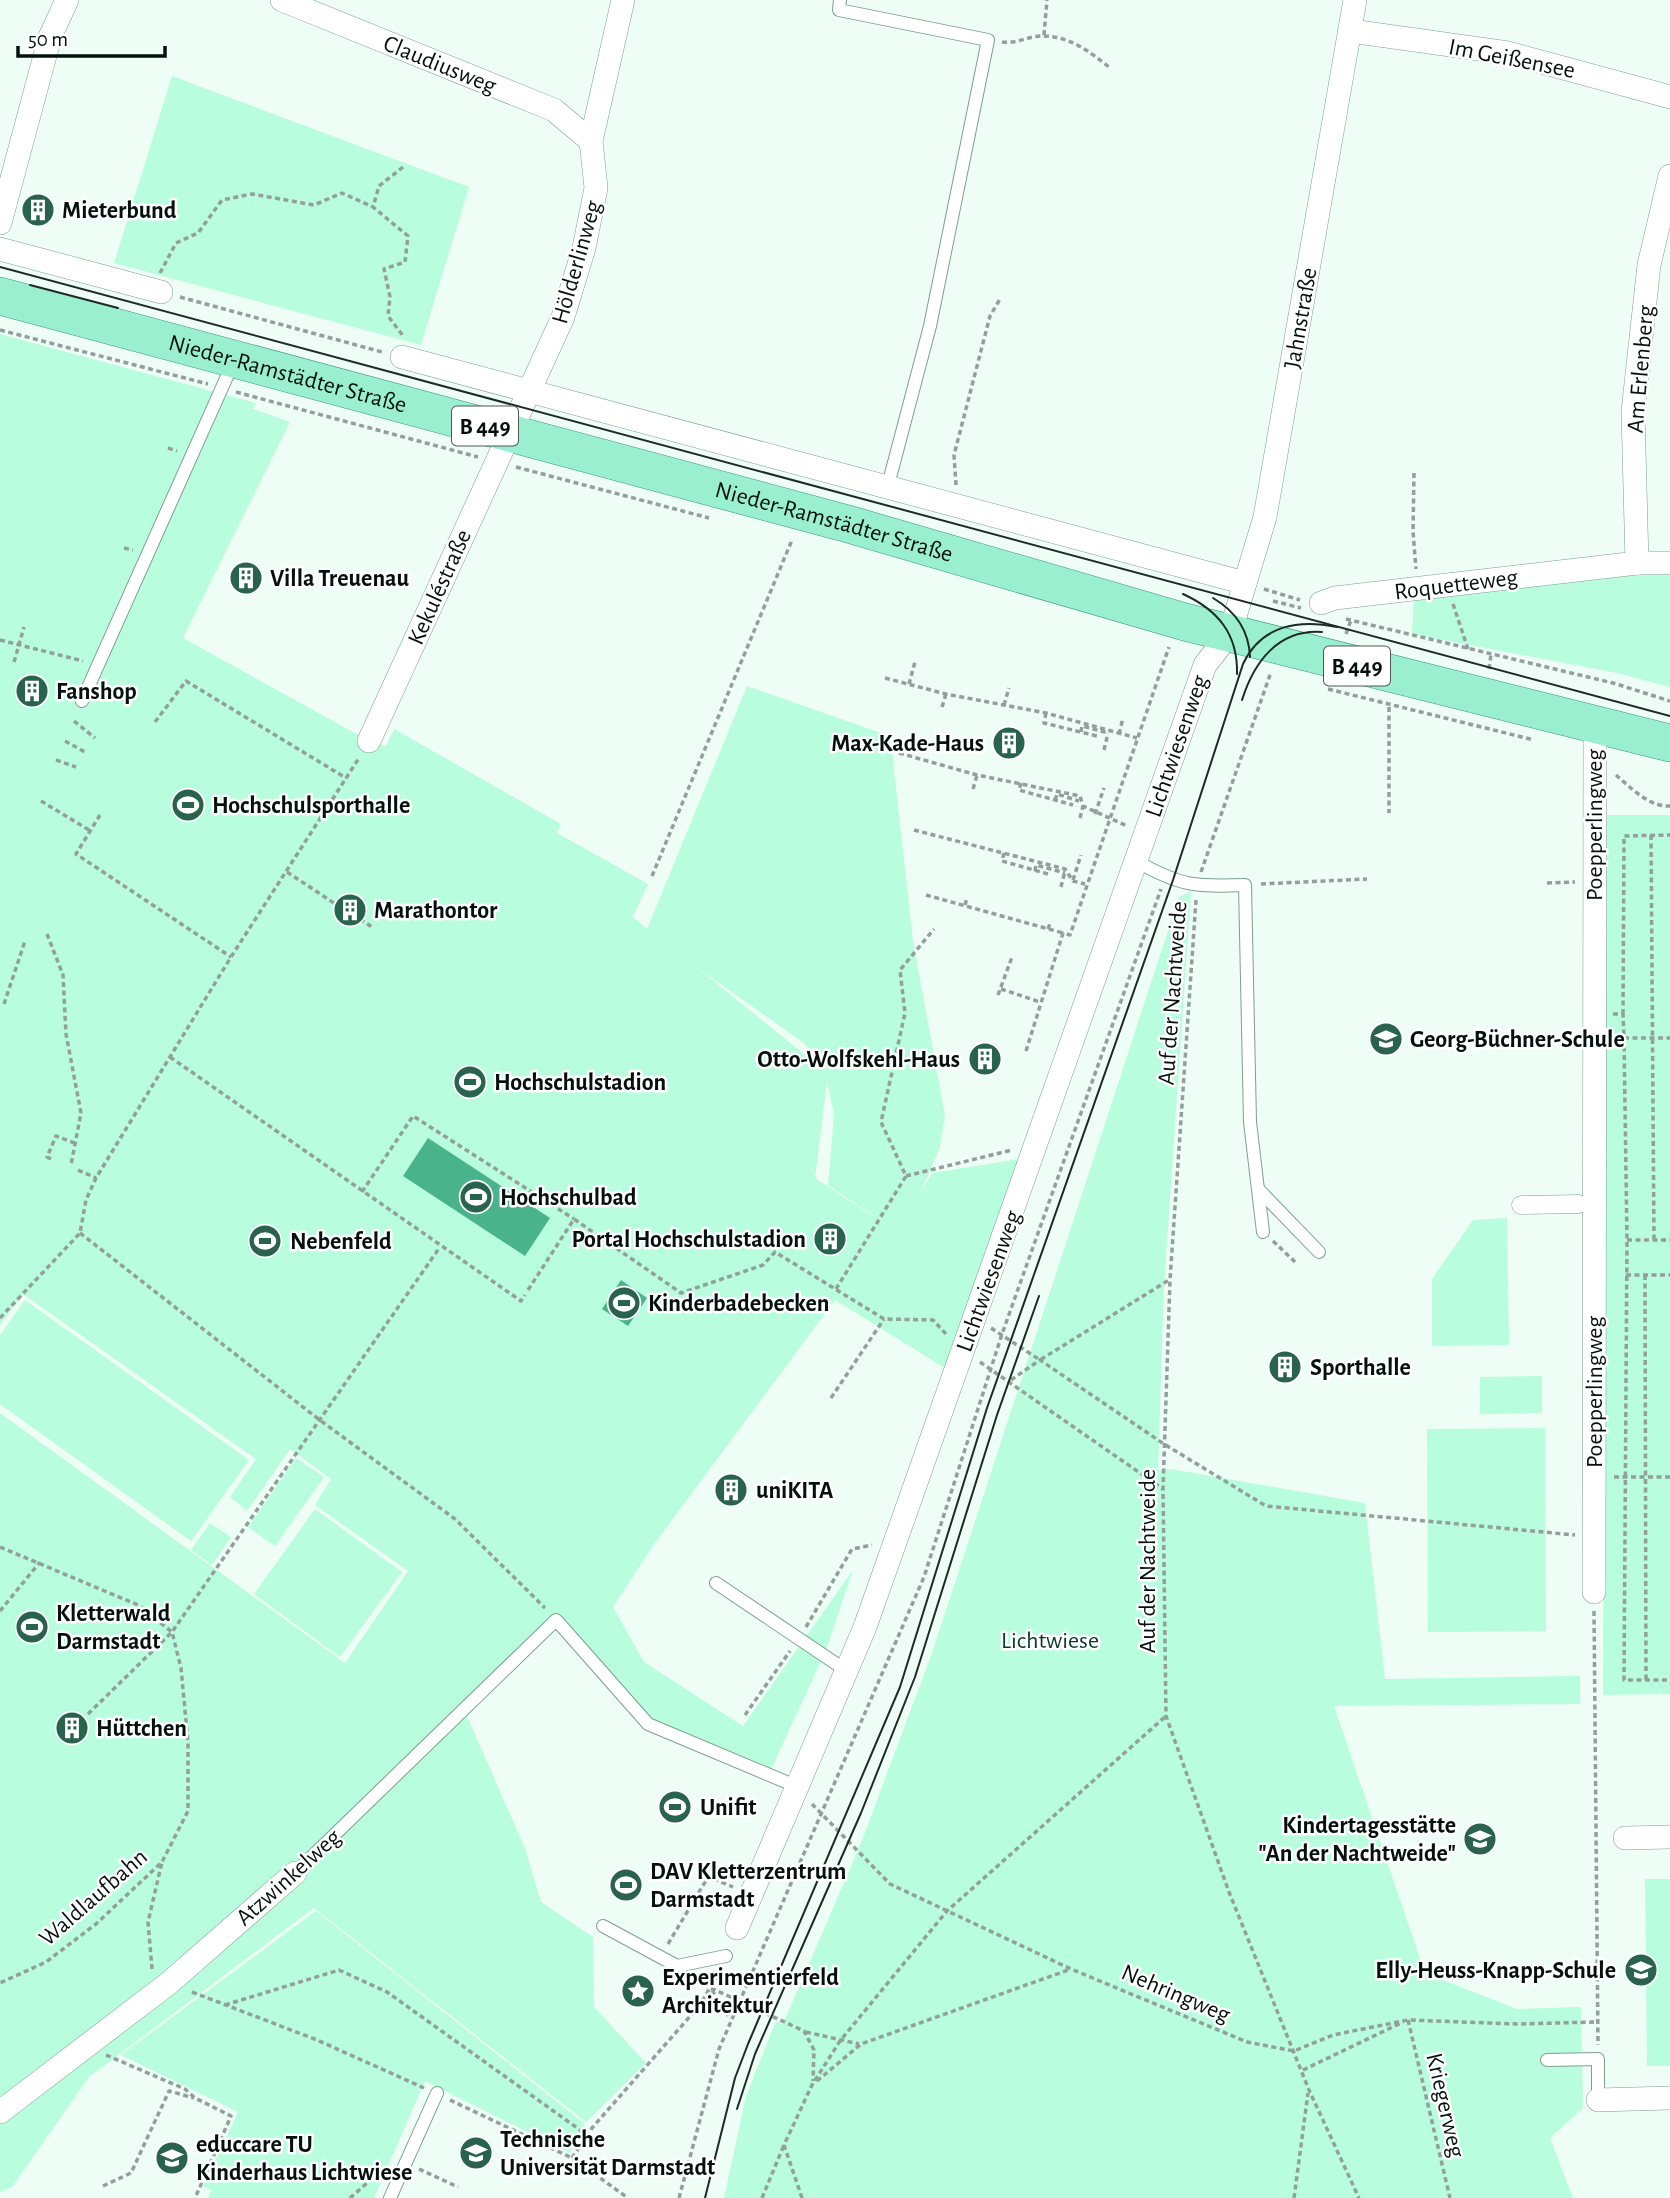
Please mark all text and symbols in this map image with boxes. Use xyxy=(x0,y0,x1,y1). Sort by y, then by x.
scale bar xyxy=(18,14,164,58)
text: 50 m xyxy=(28,29,68,50)
street label: Claudiusweg xyxy=(380,31,500,99)
street label: Im Geißensee xyxy=(1447,35,1577,83)
building icon: Mieterbund xyxy=(19,191,57,229)
street label: Hölderlinweg xyxy=(548,198,606,327)
place label: Mieterbund xyxy=(62,199,177,223)
street label: Jahnstraße xyxy=(1280,266,1322,371)
street label: Am Erlenberg xyxy=(1623,304,1659,434)
street label: Nieder-Ramstädter Straße xyxy=(166,331,409,418)
road number: B 449 xyxy=(452,406,518,446)
street label: Nieder-Ramstädter Straße xyxy=(712,478,955,567)
street label: Kekuléstraße xyxy=(404,526,476,649)
building icon: Villa Treuenau xyxy=(227,559,265,597)
street label: Roquetteweg xyxy=(1393,565,1520,604)
place label: Villa Treuenau xyxy=(270,567,410,591)
road number: B 449 xyxy=(1324,646,1390,686)
building icon: Fanshop xyxy=(13,672,51,710)
street label: Lichtwiesenweg xyxy=(1141,672,1213,820)
place label: Fanshop xyxy=(56,680,137,704)
building icon: Max-Kade-Haus xyxy=(990,724,1028,762)
place label: Max-Kade-Haus xyxy=(831,732,984,756)
street label: Poepperlingweg xyxy=(1583,749,1607,901)
sports icon: Hochschulsporthalle xyxy=(169,786,207,824)
place label: Hochschulsporthalle xyxy=(212,794,410,818)
building icon: Marathontor xyxy=(331,891,369,929)
place label: Marathontor xyxy=(374,899,498,923)
street label: Auf der Nachtweide xyxy=(1155,900,1191,1086)
school or university icon: Georg-Büchner-Schule xyxy=(1367,1020,1405,1058)
place label: Georg-Büchner-Schule xyxy=(1410,1028,1625,1052)
building icon: Otto-Wolfskehl-Haus xyxy=(966,1040,1004,1078)
place label: Otto-Wolfskehl-Haus xyxy=(757,1048,960,1072)
sports icon: Hochschulstadion xyxy=(451,1063,489,1101)
place label: Hochschulstadion xyxy=(494,1071,666,1095)
sports icon: Hochschulbad xyxy=(457,1178,495,1216)
place label: Hochschulbad xyxy=(500,1186,637,1210)
street label: Lichtwiesenweg xyxy=(952,1207,1026,1355)
building icon: Portal Hochschulstadion xyxy=(811,1220,849,1258)
sports icon: Nebenfeld xyxy=(246,1222,284,1260)
place label: Portal Hochschulstadion xyxy=(572,1228,806,1252)
place label: Nebenfeld xyxy=(290,1230,392,1254)
sports icon: Kinderbadebecken xyxy=(605,1284,643,1322)
place label: Kinderbadebecken xyxy=(648,1292,830,1316)
street label: Poepperlingweg xyxy=(1583,1316,1607,1468)
building icon: Sporthalle xyxy=(1266,1348,1304,1386)
place label: Sporthalle xyxy=(1310,1356,1411,1380)
street label: Auf der Nachtweide xyxy=(1136,1469,1160,1653)
building icon: uniKITA xyxy=(712,1471,750,1509)
place label: uniKITA xyxy=(756,1479,834,1503)
place label: Kletterwald Darmstadt xyxy=(56,1602,171,1654)
sports icon: Kletterwald Darmstadt xyxy=(13,1608,51,1646)
park label: Lichtwiese xyxy=(1001,1629,1099,1653)
building icon: Hüttchen xyxy=(53,1709,91,1747)
place label: Hüttchen xyxy=(96,1717,187,1741)
sports icon: Unifit xyxy=(656,1788,694,1826)
place label: Unifit xyxy=(700,1796,756,1820)
place label: Kindertagesstätte "An der Nachtweide" xyxy=(1258,1814,1456,1866)
school or university icon: Kindertagesstätte "An der Nachtweide" xyxy=(1461,1820,1499,1858)
street label: Atzwinkelweg xyxy=(232,1825,346,1931)
street label: Waldlaufbahn xyxy=(35,1845,152,1951)
place label: DAV Kletterzentrum Darmstadt xyxy=(650,1860,846,1912)
sports icon: DAV Kletterzentrum Darmstadt xyxy=(607,1866,645,1904)
school or university icon: Elly-Heuss-Knapp-Schule xyxy=(1622,1951,1660,1989)
place label: Elly-Heuss-Knapp-Schule xyxy=(1375,1959,1616,1983)
street label: Nehringweg xyxy=(1118,1960,1234,2028)
place label: Experimentierfeld Architektur xyxy=(662,1966,839,2018)
place icon: Experimentierfeld Architektur xyxy=(619,1972,657,2010)
street label: Kriegerweg xyxy=(1421,2051,1469,2160)
place label: Technische Universität Darmstadt xyxy=(500,2128,715,2180)
place label: educcare TU Kinderhaus Lichtwiese xyxy=(196,2133,412,2185)
school or university icon: Technische Universität Darmstadt xyxy=(457,2134,495,2172)
school or university icon: educcare TU Kinderhaus Lichtwiese xyxy=(153,2139,191,2177)

